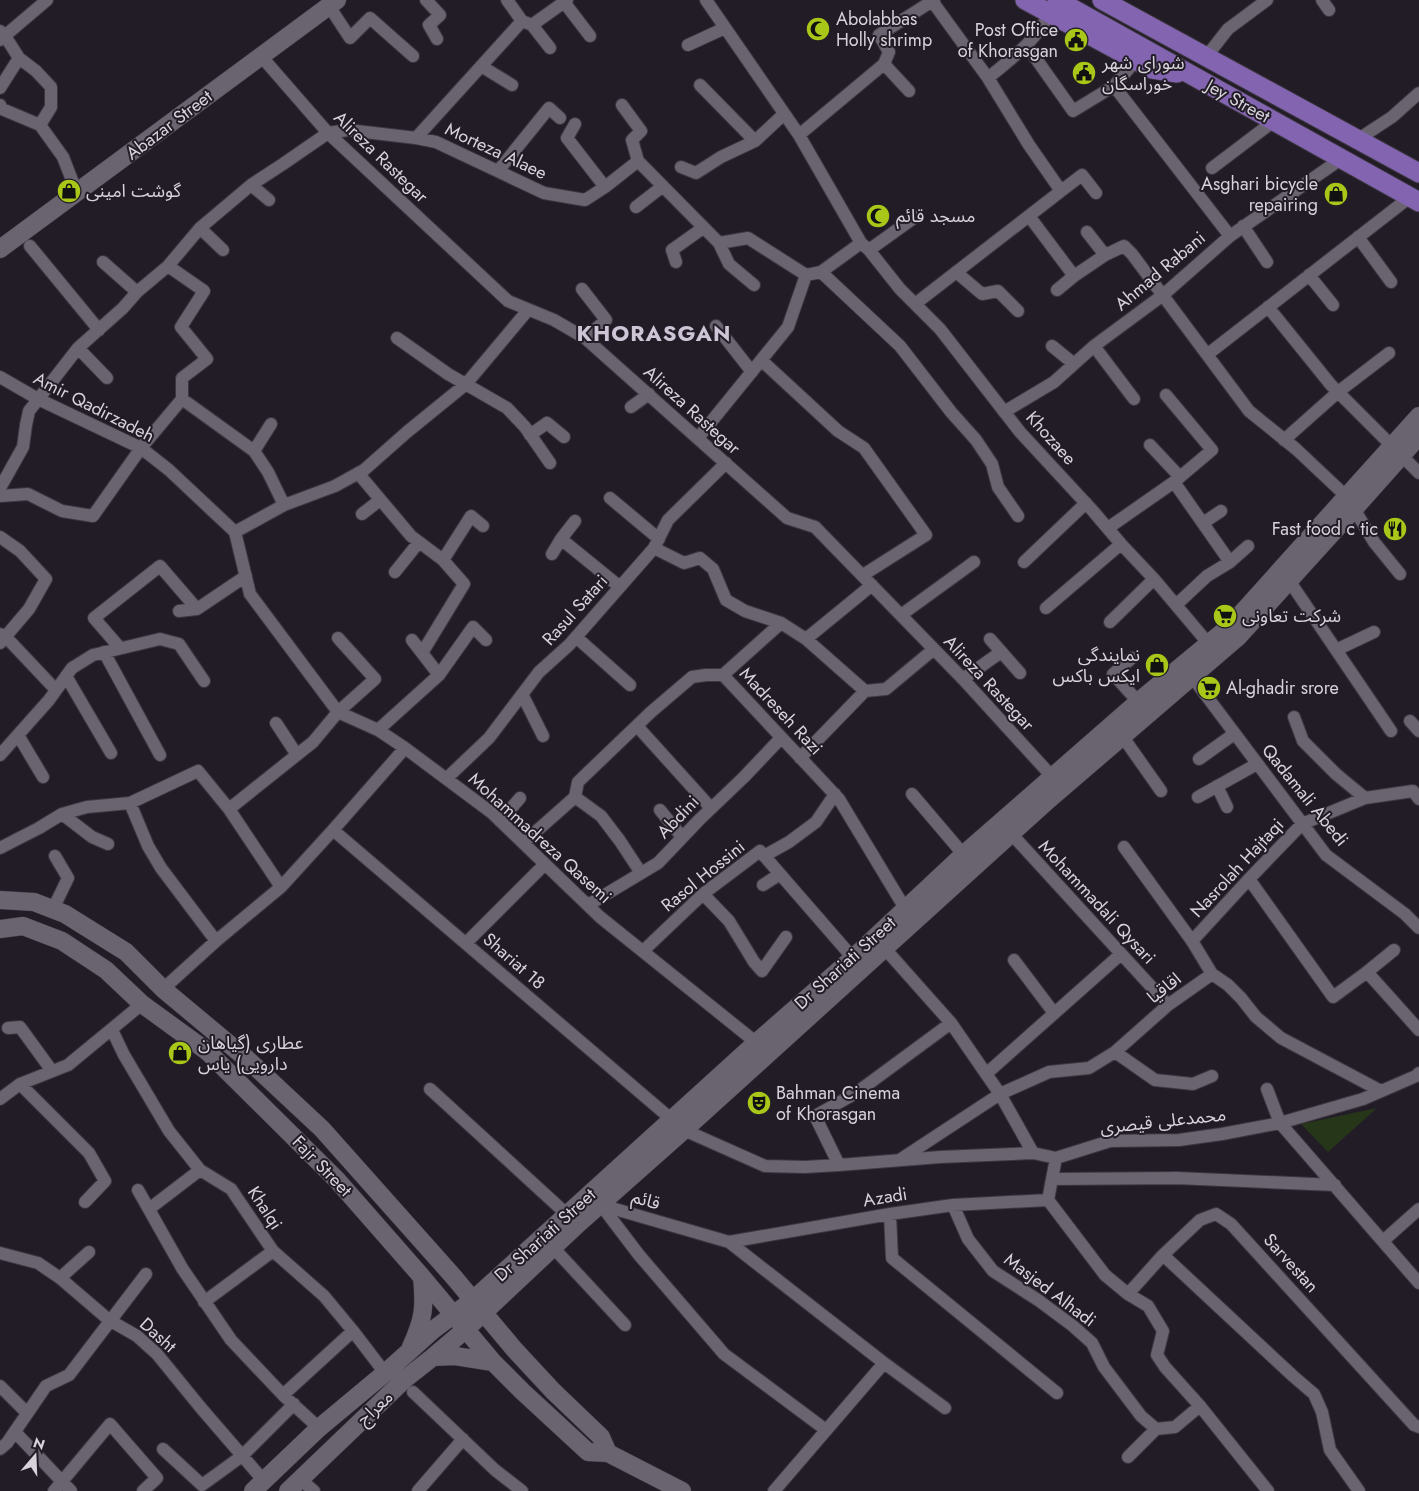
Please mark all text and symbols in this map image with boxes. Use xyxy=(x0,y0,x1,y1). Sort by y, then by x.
place label: Abolabbas Holly shrimp xyxy=(836,6,932,53)
mosque icon: Abolabbas Holly shrimp xyxy=(805,16,831,42)
place label: Post Office of Khorasgan xyxy=(958,17,1058,64)
public building icon: Post Office of Khorasgan xyxy=(1063,27,1089,53)
place label: شورای شهر خوراسگان xyxy=(1101,50,1185,97)
public building icon: شورای شهر خوراسگان xyxy=(1071,60,1097,86)
street label: Jey Street xyxy=(1200,72,1275,130)
street label: Abazar Street xyxy=(120,83,218,166)
street label: Alireza Rastegar xyxy=(328,105,435,210)
street label: Morteza Alaee xyxy=(441,116,551,186)
place label: Asghari bicycle repairing xyxy=(1201,171,1318,218)
shop icon: گوشت امینی xyxy=(56,178,82,204)
place label: گوشت امینی xyxy=(86,178,182,204)
shop icon: Asghari bicycle repairing xyxy=(1323,181,1349,207)
mosque icon: مسجد قائم xyxy=(865,203,891,229)
place label: مسجد قائم xyxy=(896,203,975,229)
street label: Ahmad Rabani xyxy=(1109,225,1211,317)
district label: KHORASGAN xyxy=(577,317,731,349)
street label: Alireza Rastegar xyxy=(638,359,747,461)
street label: Amir Qadirzadeh xyxy=(29,365,159,449)
street label: Khozaee xyxy=(1020,405,1082,471)
place label: Fast food c tic xyxy=(1272,516,1378,542)
restaurant icon: Fast food c tic xyxy=(1382,516,1408,542)
street label: Rasul Satari xyxy=(536,569,614,651)
supermarket icon: شرکت تعاونی xyxy=(1212,603,1238,629)
place label: شرکت تعاونی xyxy=(1242,603,1341,629)
street label: Alireza Rastegar xyxy=(938,629,1041,737)
place label: نمایندگی ایکس باکس xyxy=(1053,642,1140,689)
shop icon: نمایندگی ایکس باکس xyxy=(1144,652,1170,678)
street label: Madreseh Razi xyxy=(733,661,829,761)
supermarket icon: Al-ghadir srore xyxy=(1196,675,1222,701)
place label: Al-ghadir srore xyxy=(1226,675,1339,701)
street label: Qadamali Abedi xyxy=(1256,738,1354,852)
street label: Mohammadreza Qasemi xyxy=(463,766,617,910)
street label: Abdini xyxy=(651,790,705,844)
street label: Nasrolah Hajtaqi xyxy=(1184,813,1290,923)
street label: Rasol Hossini xyxy=(655,834,751,918)
street label: Mohammadali Qysari xyxy=(1032,834,1162,970)
street label: Dr Shariati Street xyxy=(788,910,902,1016)
street label: Shariat 18 xyxy=(477,927,551,995)
street label: اقاقیا xyxy=(1141,966,1187,1010)
place label: عطاری (گیاهان دارویی) یاس xyxy=(198,1030,304,1077)
shop icon: عطاری (گیاهان دارویی) یاس xyxy=(167,1040,193,1066)
place label: Bahman Cinema of Khorasgan xyxy=(776,1080,900,1127)
theatre icon: Bahman Cinema of Khorasgan xyxy=(746,1090,772,1116)
street label: محمدعلی قیصری xyxy=(1099,1101,1227,1141)
street label: Fajr Street xyxy=(286,1130,358,1203)
street label: Khalqi xyxy=(241,1181,289,1235)
street label: Azadi xyxy=(861,1181,909,1213)
street label: Dr Shariati Street xyxy=(488,1182,602,1288)
street label: قائم xyxy=(629,1184,663,1216)
street label: Sarvestan xyxy=(1257,1228,1325,1298)
street label: Masjed Alhadi xyxy=(999,1247,1101,1333)
street label: Dasht xyxy=(134,1311,183,1359)
street label: معراج xyxy=(351,1384,399,1432)
north arrow xyxy=(10,1431,60,1481)
text: N xyxy=(31,1432,48,1455)

